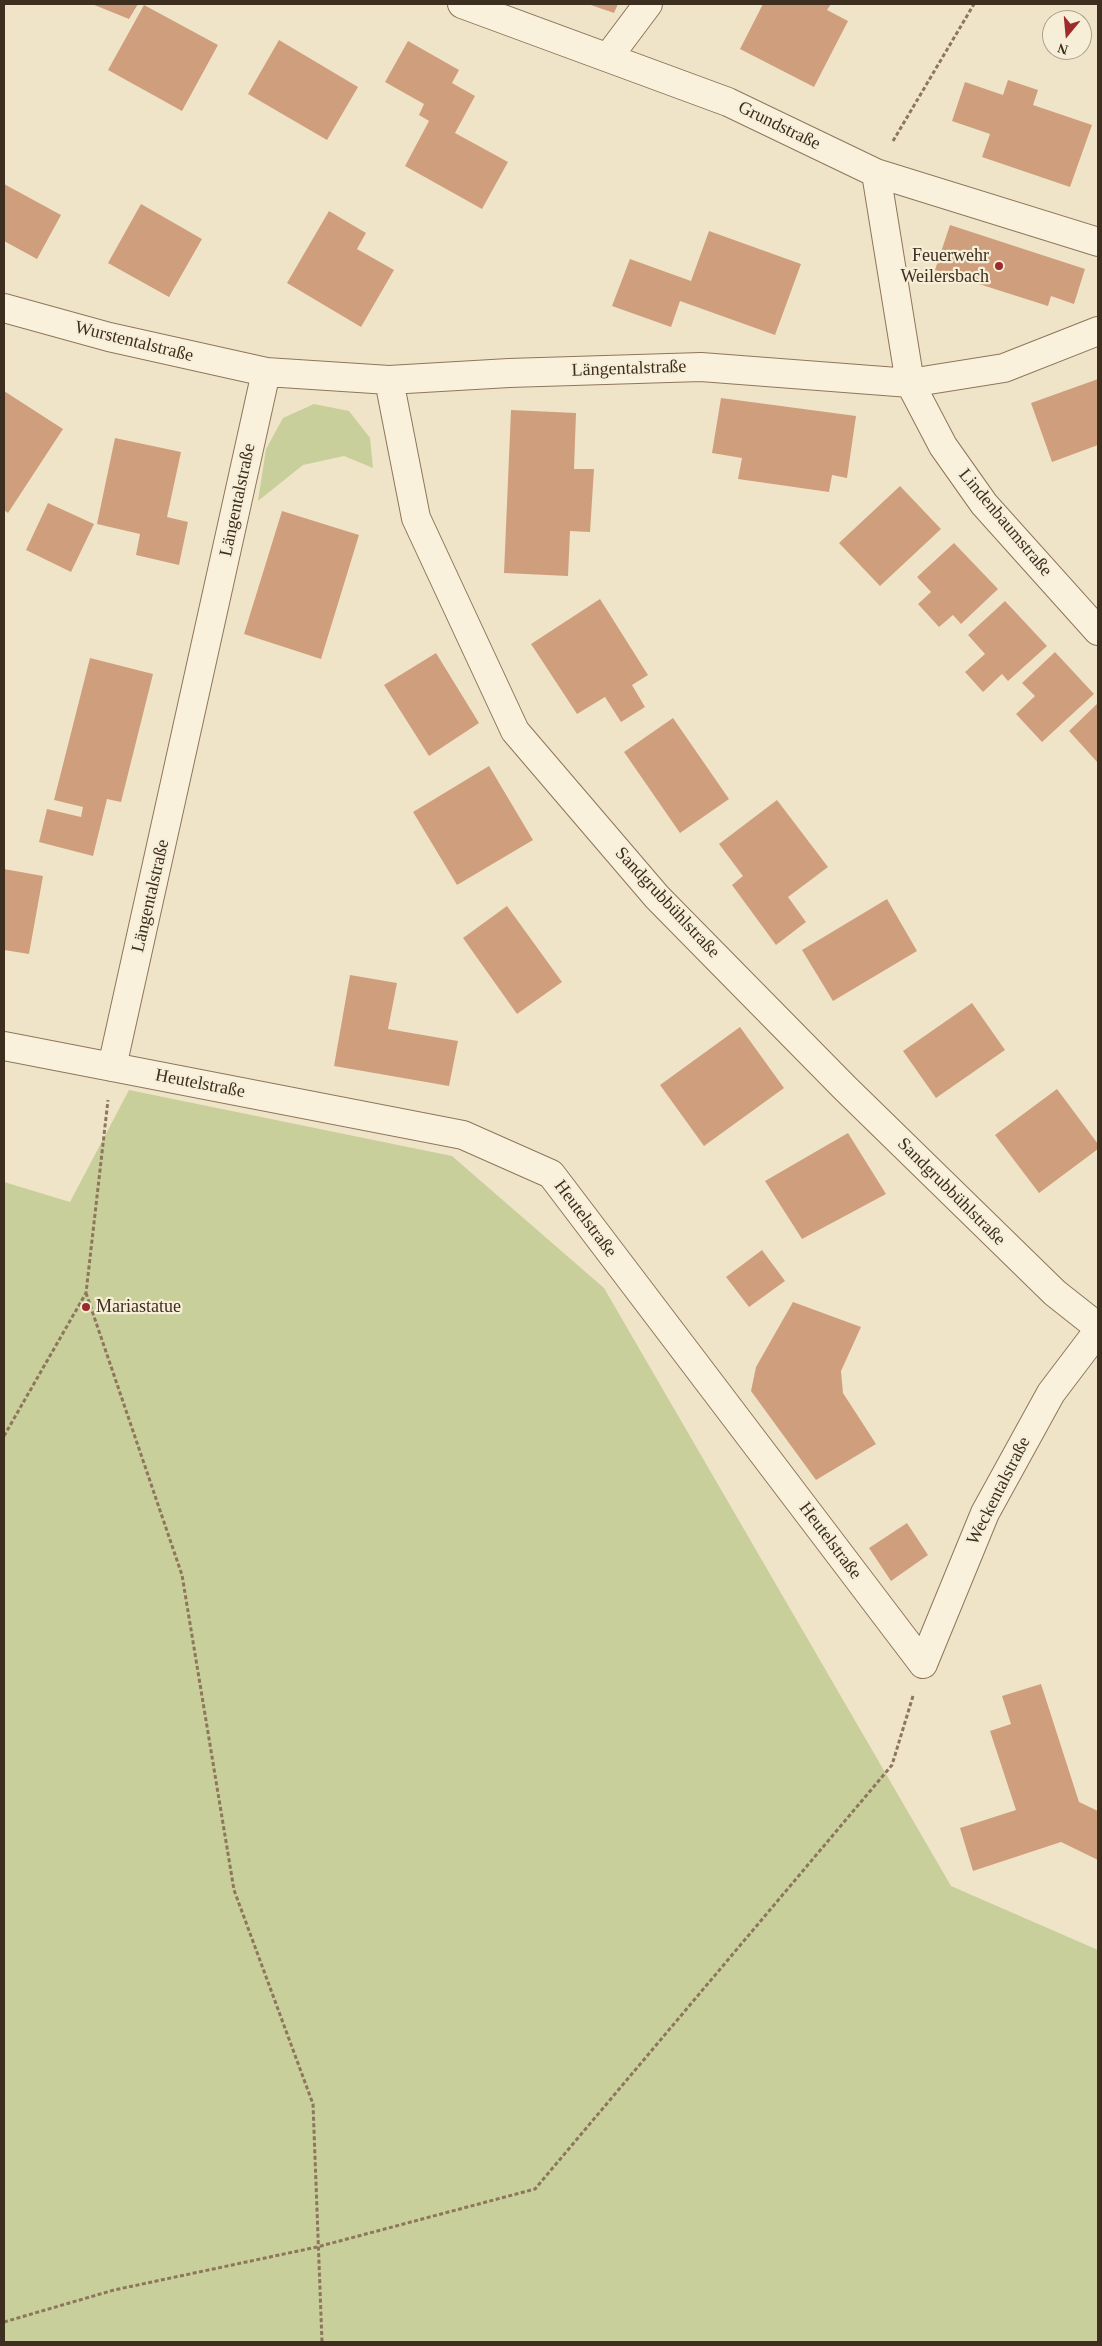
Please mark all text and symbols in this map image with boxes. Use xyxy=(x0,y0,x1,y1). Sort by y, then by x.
north arrow xyxy=(1042,10,1092,60)
text: N xyxy=(1056,40,1070,58)
street label: Grundstraße xyxy=(734,97,824,155)
place label: Feuerwehr Weilersbach xyxy=(900,245,989,288)
marker: Feuerwehr Weilersbach xyxy=(993,260,1005,272)
street label: Wurstentalstraße xyxy=(73,317,195,367)
street label: Längentalstraße xyxy=(571,356,687,382)
street label: Längentalstraße xyxy=(215,442,261,558)
street label: Lindenbaumstraße xyxy=(954,465,1056,581)
street label: Längentalstraße xyxy=(128,838,174,954)
street label: Sandgrubbühlstraße xyxy=(610,843,724,963)
street label: Heutelstraße xyxy=(153,1065,247,1103)
street label: Sandgrubbühlstraße xyxy=(892,1133,1010,1251)
street label: Heutelstraße xyxy=(549,1176,621,1262)
place label: Mariastatue xyxy=(96,1296,181,1318)
marker: Mariastatue xyxy=(80,1301,92,1313)
street label: Weckentalstraße xyxy=(962,1433,1036,1549)
street label: Heutelstraße xyxy=(794,1498,866,1584)

